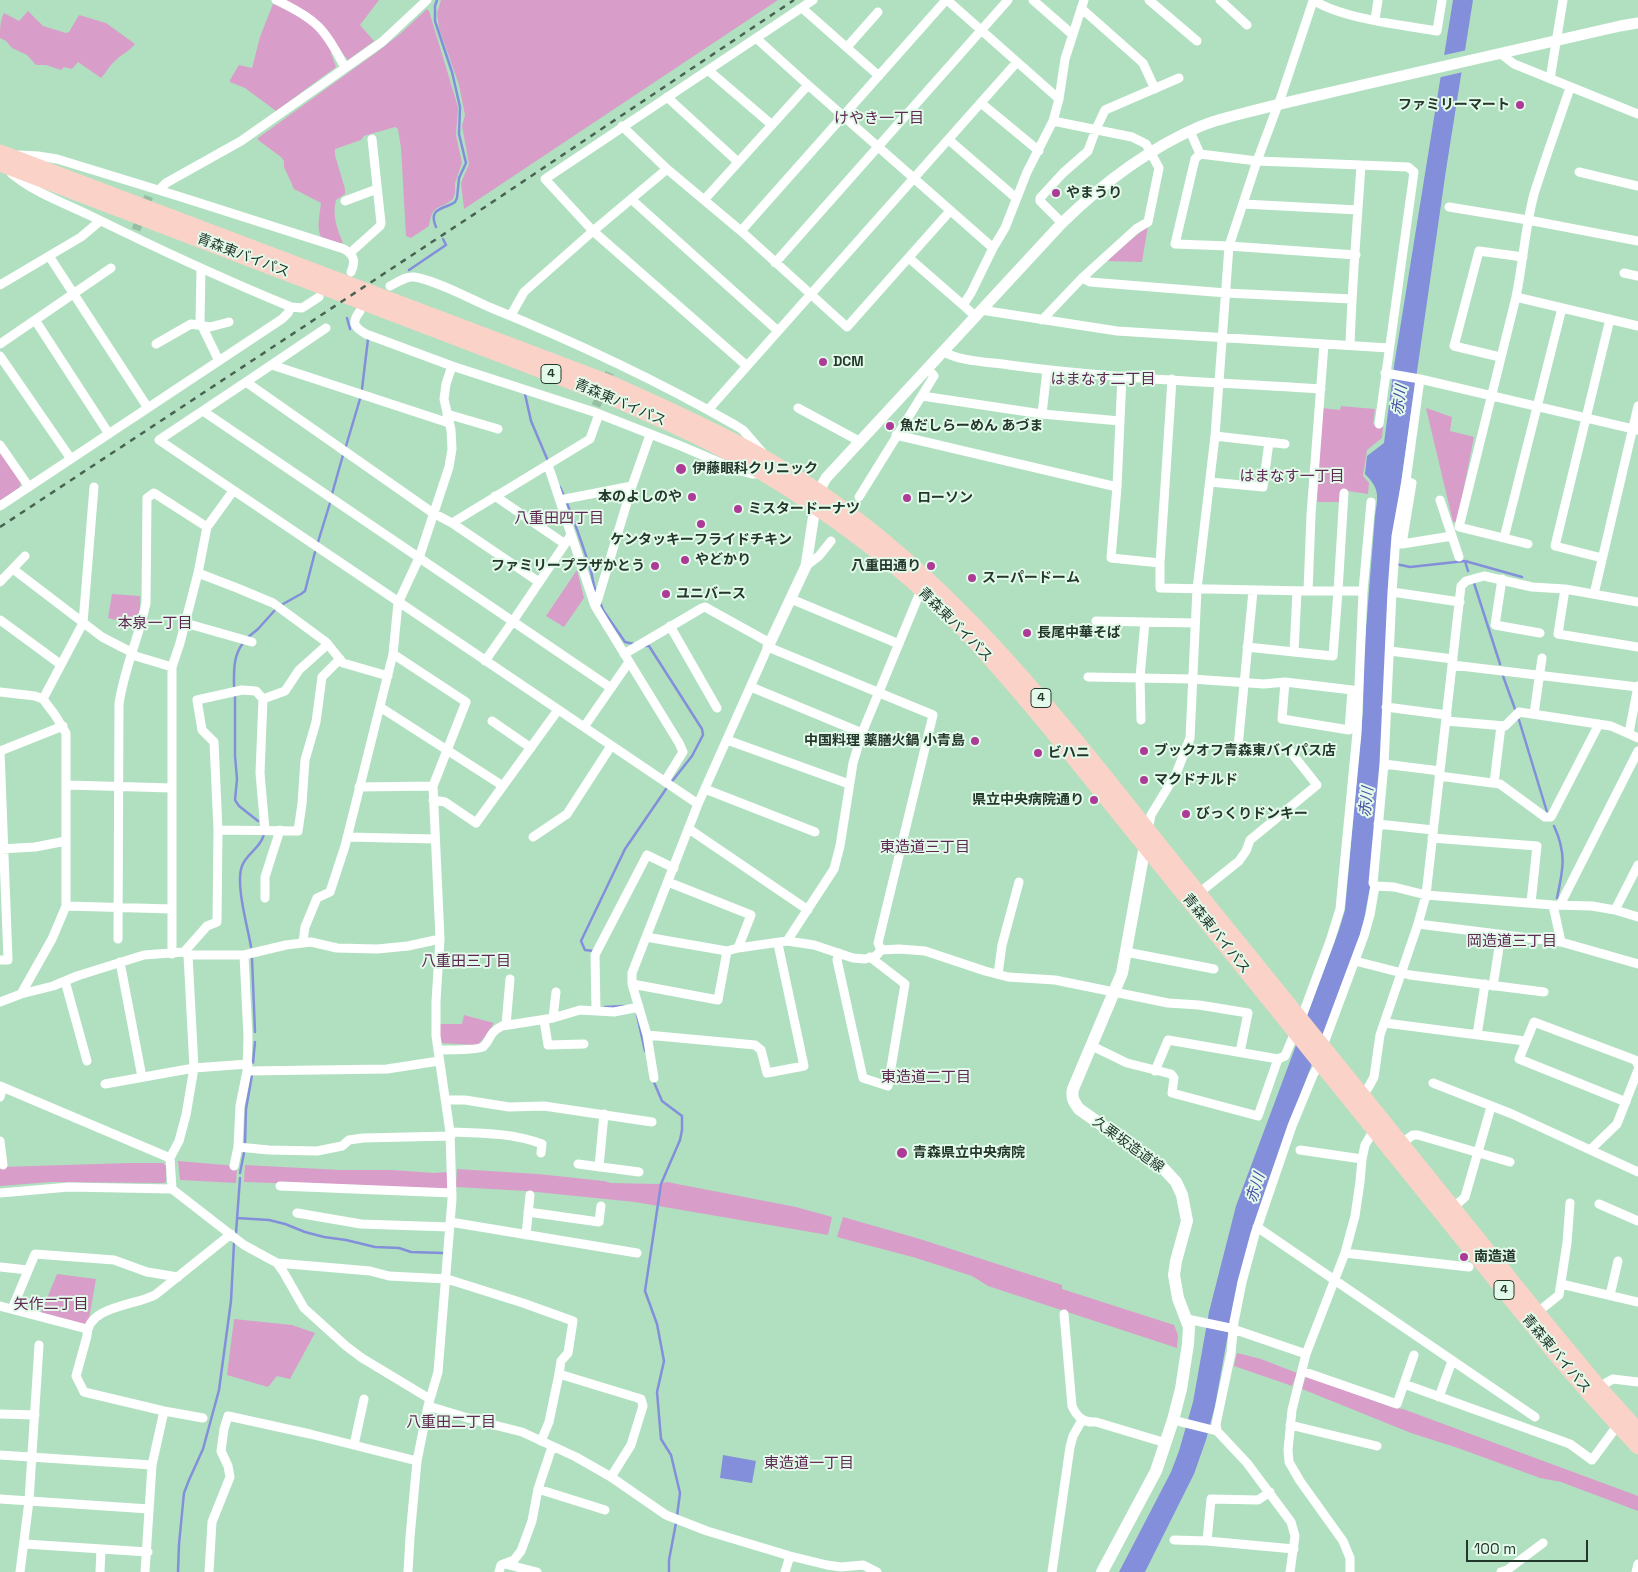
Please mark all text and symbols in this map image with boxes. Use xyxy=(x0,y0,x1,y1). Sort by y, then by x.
place label: ファミリーマート xyxy=(1398,97,1510,113)
marker: ファミリーマート xyxy=(1514,99,1526,111)
district label: けやき一丁目 xyxy=(834,110,924,128)
place label: やまうり xyxy=(1066,185,1122,201)
marker: やまうり xyxy=(1050,187,1062,199)
street label: 青森東バイパス xyxy=(194,231,292,281)
place label: DCM xyxy=(833,354,864,370)
marker: DCM xyxy=(817,356,829,368)
road number: 4 xyxy=(541,364,561,384)
district label: はまなす二丁目 xyxy=(1051,371,1155,389)
street label: 青森東バイパス xyxy=(572,376,668,430)
water label: 赤川 xyxy=(1389,384,1411,416)
place label: 魚だしらーめん あづま xyxy=(900,418,1044,434)
marker: 魚だしらーめん あづま xyxy=(884,420,896,432)
place label: 伊藤眼科クリニック xyxy=(692,461,818,477)
marker: 伊藤眼科クリニック xyxy=(674,462,688,476)
district label: はまなす一丁目 xyxy=(1240,468,1344,486)
place label: 本のよしのや xyxy=(598,489,682,505)
place label: ローソン xyxy=(917,490,973,506)
marker: 本のよしのや xyxy=(686,491,698,503)
marker: ローソン xyxy=(901,492,913,504)
place label: ミスタードーナツ xyxy=(748,501,860,517)
marker: ミスタードーナツ xyxy=(732,503,744,515)
district label: 八重田四丁目 xyxy=(514,510,604,528)
marker: ケンタッキーフライドチキン xyxy=(695,518,707,530)
place label: ケンタッキーフライドチキン xyxy=(610,532,792,548)
place label: やどかり xyxy=(695,552,751,568)
marker: やどかり xyxy=(679,554,691,566)
place label: ファミリープラザかとう xyxy=(491,558,645,574)
place label: 八重田通り xyxy=(851,558,921,574)
marker: ファミリープラザかとう xyxy=(649,560,661,572)
marker: 八重田通り xyxy=(925,560,937,572)
place label: スーパードーム xyxy=(982,570,1080,586)
marker: スーパードーム xyxy=(966,572,978,584)
street label: 青森東バイパス xyxy=(914,584,996,666)
place label: ユニバース xyxy=(676,586,746,602)
marker: ユニバース xyxy=(660,588,672,600)
district label: 本泉一丁目 xyxy=(118,615,192,633)
place label: 長尾中華そば xyxy=(1037,625,1121,641)
marker: 長尾中華そば xyxy=(1021,627,1033,639)
road number: 4 xyxy=(1031,688,1051,708)
place label: 中国料理 薬膳火鍋 小青島 xyxy=(804,733,965,749)
marker: 中国料理 薬膳火鍋 小青島 xyxy=(969,735,981,747)
place label: ブックオフ青森東バイパス店 xyxy=(1154,743,1336,759)
place label: ビハニ xyxy=(1048,745,1090,761)
marker: ブックオフ青森東バイパス店 xyxy=(1138,745,1150,757)
marker: ビハニ xyxy=(1032,747,1044,759)
place label: マクドナルド xyxy=(1154,772,1238,788)
marker: マクドナルド xyxy=(1138,774,1150,786)
water label: 赤川 xyxy=(1356,786,1378,818)
place label: 県立中央病院通り xyxy=(972,792,1084,808)
marker: 県立中央病院通り xyxy=(1088,794,1100,806)
place label: びっくりドンキー xyxy=(1196,806,1308,822)
marker: びっくりドンキー xyxy=(1180,808,1192,820)
district label: 東造道三丁目 xyxy=(880,839,970,857)
street label: 青森東バイパス xyxy=(1179,891,1253,977)
district label: 岡造道三丁目 xyxy=(1467,933,1557,951)
district label: 八重田三丁目 xyxy=(421,953,511,971)
district label: 東造道二丁目 xyxy=(881,1069,971,1087)
street label: 久栗坂造道線 xyxy=(1089,1114,1167,1176)
place label: 青森県立中央病院 xyxy=(913,1145,1025,1161)
marker: 青森県立中央病院 xyxy=(895,1146,909,1160)
water label: 赤川 xyxy=(1243,1171,1269,1205)
place label: 南造道 xyxy=(1474,1249,1516,1265)
marker: 南造道 xyxy=(1458,1251,1470,1263)
road number: 4 xyxy=(1494,1280,1514,1300)
district label: 矢作二丁目 xyxy=(14,1296,88,1314)
street label: 青森東バイパス xyxy=(1518,1311,1594,1397)
district label: 八重田二丁目 xyxy=(406,1414,496,1432)
district label: 東造道一丁目 xyxy=(764,1455,854,1473)
scale bar xyxy=(1468,1530,1590,1562)
text: 100 m xyxy=(1474,1539,1516,1558)

